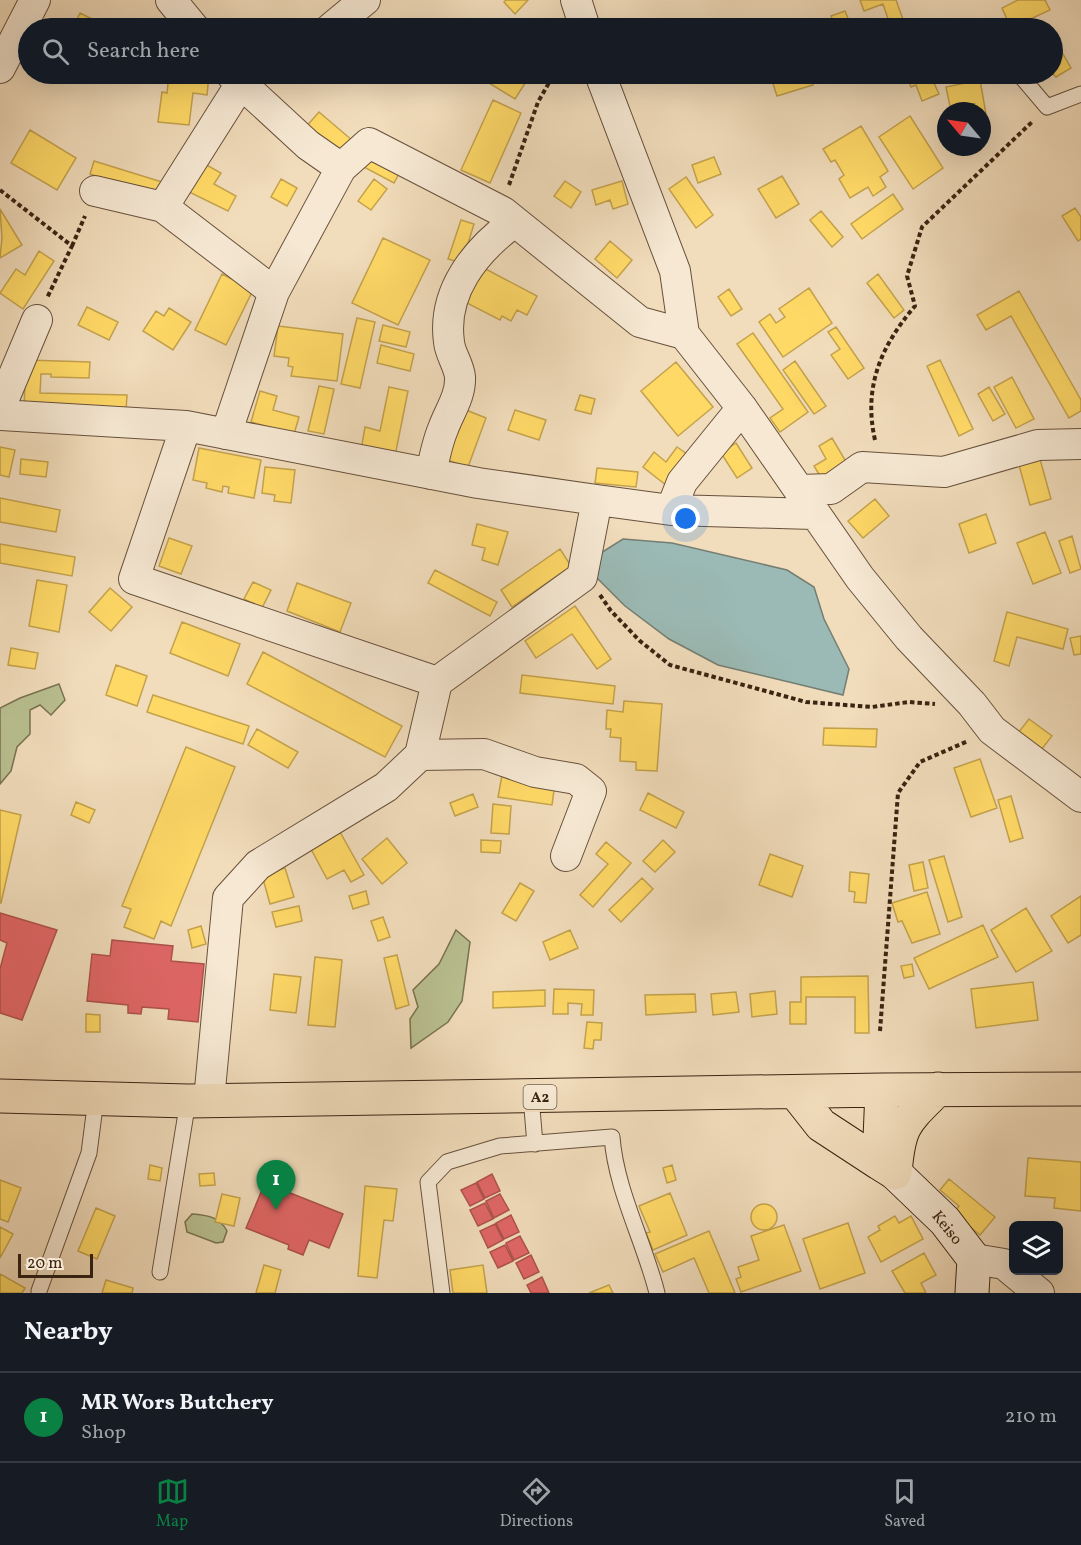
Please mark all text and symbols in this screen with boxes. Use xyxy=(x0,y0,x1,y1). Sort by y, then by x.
search box xyxy=(18,18,1063,84)
icon: search xyxy=(39,35,72,68)
text: Search here xyxy=(87,36,200,67)
north arrow xyxy=(937,102,991,156)
your location xyxy=(671,504,700,533)
road number: A2 xyxy=(524,1085,556,1109)
pin: 1 xyxy=(256,1160,296,1210)
street label: Keiso xyxy=(926,1207,967,1250)
map controls xyxy=(1009,1221,1063,1275)
button: layers xyxy=(1009,1221,1063,1275)
scale bar xyxy=(18,1251,93,1278)
text: 20 m xyxy=(27,1253,62,1275)
text: Nearby xyxy=(24,1314,113,1350)
text: MR Wors Butchery xyxy=(81,1388,274,1419)
text: 1 xyxy=(39,1403,48,1431)
text: 210 m xyxy=(1005,1403,1057,1431)
text: Shop xyxy=(81,1419,126,1447)
tab: Map xyxy=(156,1475,189,1533)
tab: Directions xyxy=(500,1475,573,1533)
tab: Saved xyxy=(884,1475,925,1533)

